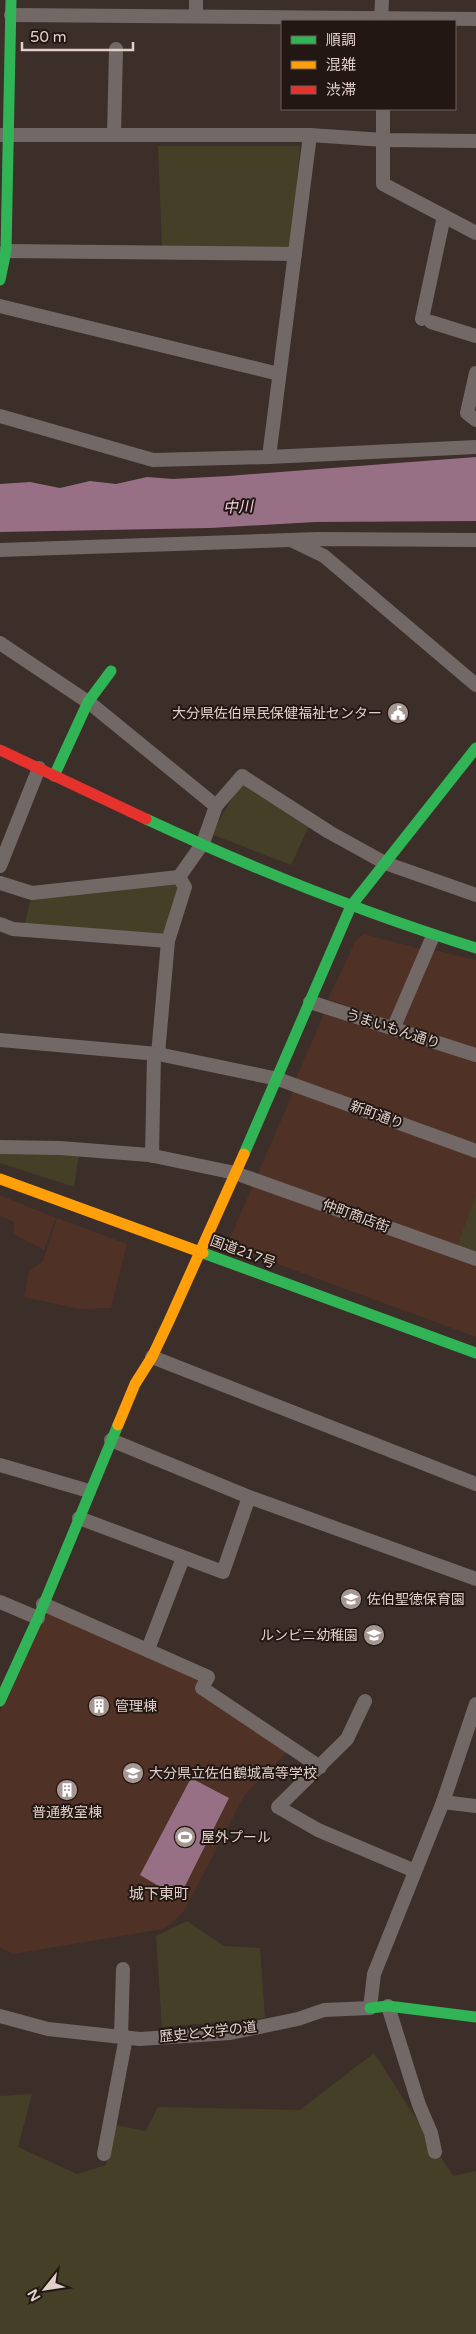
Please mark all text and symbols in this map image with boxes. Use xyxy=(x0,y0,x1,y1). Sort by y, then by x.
scale bar xyxy=(22,20,134,52)
legend xyxy=(281,20,456,110)
text: 50 m xyxy=(30,28,67,46)
text: 順調 xyxy=(326,31,356,49)
text: 混雑 xyxy=(326,56,356,74)
text: 渋滞 xyxy=(326,81,356,99)
water label: 中川 xyxy=(223,497,255,517)
public building icon: 大分県佐伯県民保健福祉センター xyxy=(386,701,410,725)
place label: 大分県佐伯県民保健福祉センター xyxy=(172,705,382,722)
street label: うまいもん通り xyxy=(344,1006,442,1052)
street label: 新町通り xyxy=(348,1097,406,1133)
street label: 仲町商店街 xyxy=(320,1196,392,1236)
street label: 国道217号 xyxy=(208,1232,278,1272)
school or university icon: 佐伯聖徳保育園 xyxy=(339,1587,363,1611)
place label: 佐伯聖徳保育園 xyxy=(367,1591,465,1608)
school or university icon: ルンビニ幼稚園 xyxy=(362,1623,386,1647)
place label: ルンビニ幼稚園 xyxy=(260,1627,358,1644)
building icon: 管理棟 xyxy=(87,1694,111,1718)
place label: 管理棟 xyxy=(115,1698,157,1715)
school or university icon: 大分県立佐伯鶴城高等学校 xyxy=(121,1761,145,1785)
place label: 大分県立佐伯鶴城高等学校 xyxy=(149,1765,317,1782)
building icon: 普通教室棟 xyxy=(55,1778,79,1802)
place label: 普通教室棟 xyxy=(32,1804,102,1821)
sports icon: 屋外プール xyxy=(173,1825,197,1849)
place label: 屋外プール xyxy=(201,1829,271,1846)
district label: 城下東町 xyxy=(129,1885,189,1903)
street label: 歴史と文学の道 xyxy=(158,2018,258,2046)
north arrow xyxy=(20,2264,70,2314)
text: N xyxy=(24,2286,44,2304)

